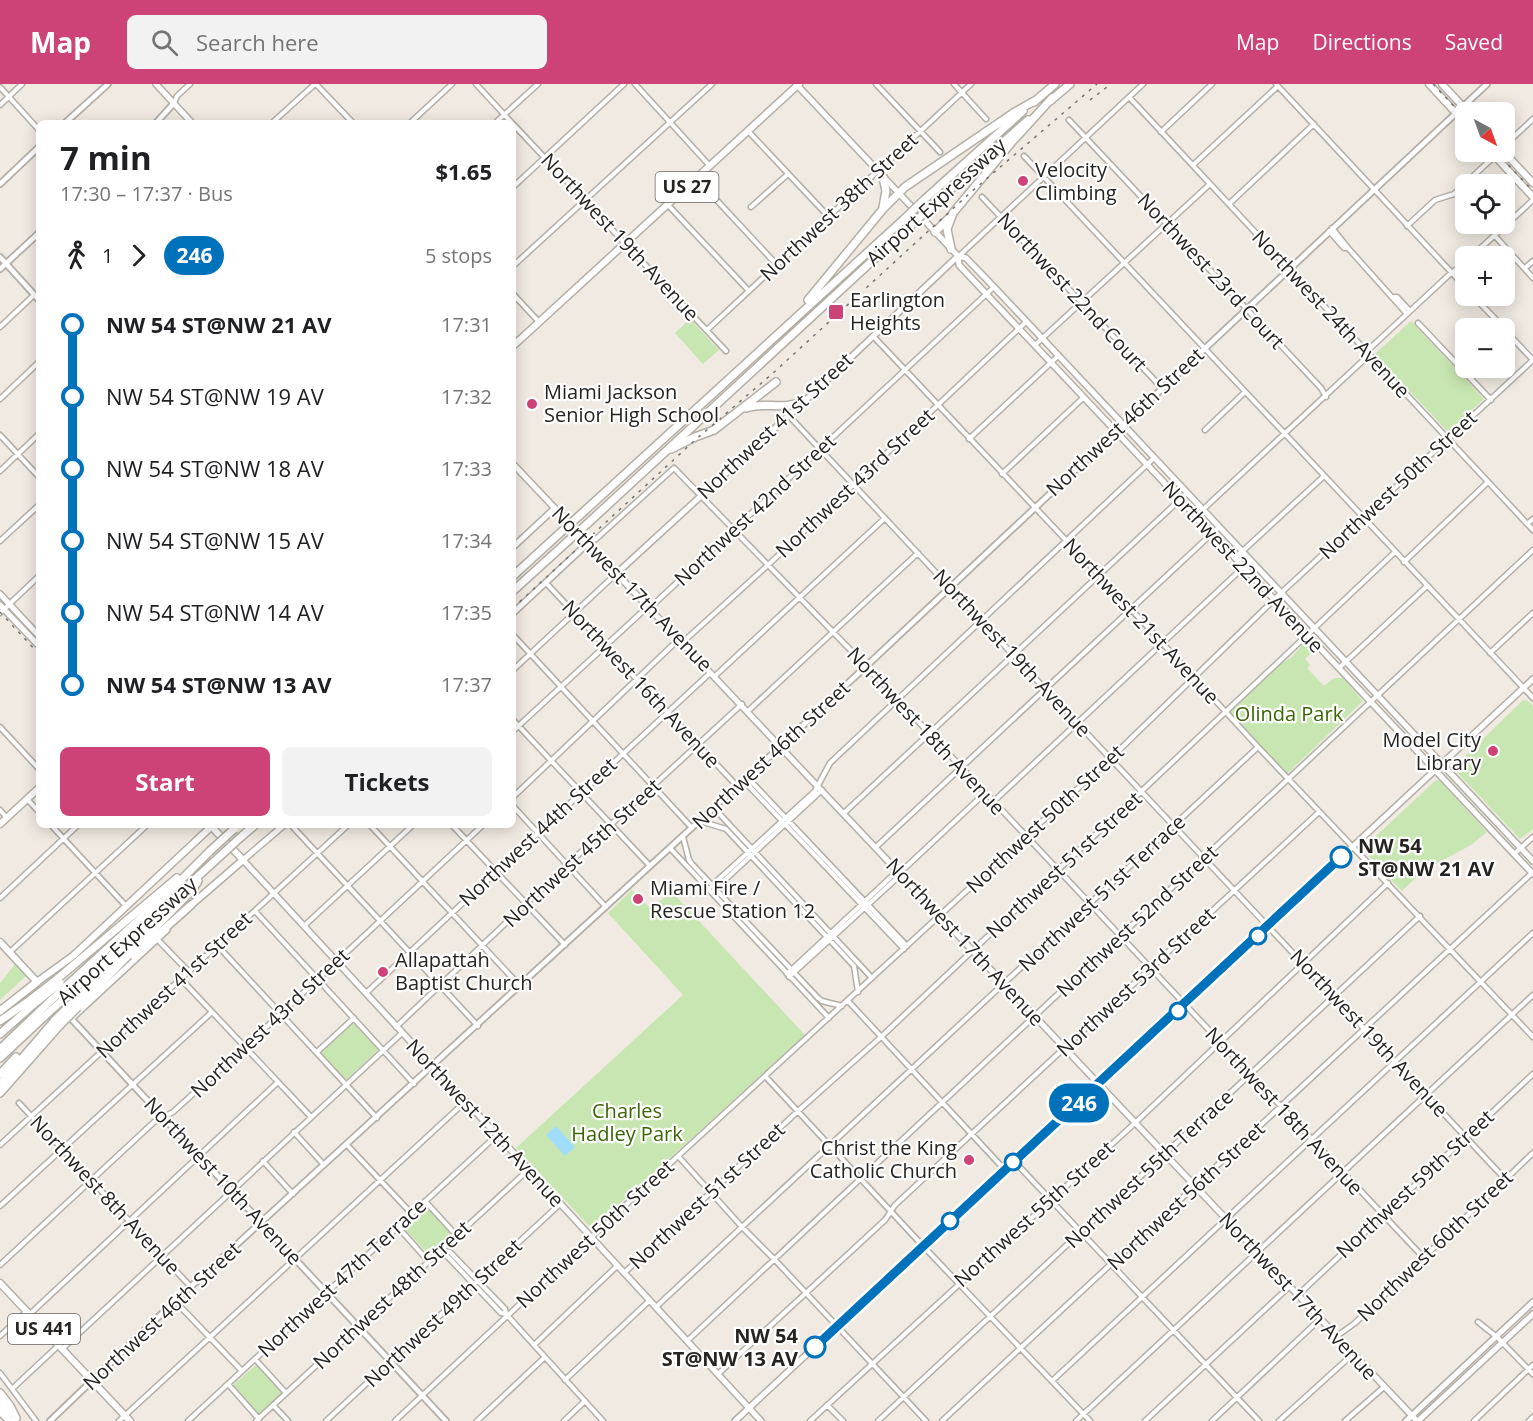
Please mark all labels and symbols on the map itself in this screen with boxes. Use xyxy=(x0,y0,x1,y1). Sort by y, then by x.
north arrow xyxy=(1455,102,1515,162)
street label: Northwest 38th Street xyxy=(754,126,923,287)
street label: Airport Expressway xyxy=(860,131,1012,272)
street label: Northwest 19th Avenue xyxy=(535,147,705,326)
place label: Velocity Climbing xyxy=(1035,156,1117,206)
road number: US 27 xyxy=(656,172,718,202)
marker: Velocity Climbing xyxy=(1016,174,1030,188)
street label: Northwest 23rd Court xyxy=(1132,187,1291,354)
street label: Northwest 22nd Court xyxy=(992,206,1153,377)
street label: Northwest 24th Avenue xyxy=(1246,224,1416,403)
place label: Earlington Heights xyxy=(850,286,945,336)
marker: Earlington Heights xyxy=(827,303,845,321)
street label: Northwest 46th Street xyxy=(1040,341,1209,502)
street label: Northwest 41st Street xyxy=(691,346,858,505)
place label: Miami Jackson Senior High School xyxy=(544,378,719,428)
marker: Miami Jackson Senior High School xyxy=(525,397,539,411)
street label: Northwest 43rd Street xyxy=(770,402,940,563)
street label: Northwest 50th Street xyxy=(1313,404,1482,565)
street label: Northwest 42nd Street xyxy=(668,428,841,592)
street label: Northwest 22nd Avenue xyxy=(1157,475,1330,658)
street label: Northwest 17th Avenue xyxy=(546,500,719,677)
street label: Northwest 21st Avenue xyxy=(1057,532,1225,709)
street label: Northwest 19th Avenue xyxy=(927,563,1097,742)
street label: Northwest 16th Avenue xyxy=(556,594,726,773)
street label: Northwest 18th Avenue xyxy=(841,641,1011,820)
street label: Northwest 46th Street xyxy=(686,674,855,835)
park label: Olinda Park xyxy=(1235,700,1344,727)
place label: Model City Library xyxy=(1382,726,1482,776)
street label: Northwest 50th Street xyxy=(960,738,1129,899)
marker: Model City Library xyxy=(1486,744,1500,758)
street label: Northwest 44th Street xyxy=(453,751,622,912)
street label: Northwest 45th Street xyxy=(497,772,666,933)
street label: Northwest 51st Street xyxy=(980,785,1147,944)
street label: Northwest 51st Terrace xyxy=(1013,808,1191,977)
place label: NW 54 ST@NW 21 AV xyxy=(1358,832,1494,882)
street label: Northwest 52nd Street xyxy=(1050,839,1223,1003)
marker: NW 54 ST@NW 21 AV xyxy=(1330,846,1352,868)
street label: Northwest 17th Avenue xyxy=(880,852,1050,1031)
street label: Airport Expressway xyxy=(51,870,203,1011)
place label: Miami Fire / Rescue Station 12 xyxy=(650,874,815,924)
marker: Miami Fire / Rescue Station 12 xyxy=(631,892,645,906)
street label: Northwest 53rd Street xyxy=(1051,901,1221,1062)
street label: Northwest 41st Street xyxy=(90,905,257,1064)
unlabelled marker xyxy=(1249,927,1267,945)
street label: Northwest 43rd Street xyxy=(185,942,355,1103)
street label: Northwest 19th Avenue xyxy=(1284,943,1454,1122)
place label: Allapattah Baptist Church xyxy=(395,946,532,996)
marker: Allapattah Baptist Church xyxy=(376,965,390,979)
unlabelled marker xyxy=(1169,1002,1187,1020)
street label: Northwest 18th Avenue xyxy=(1199,1021,1369,1200)
street label: Northwest 12th Avenue xyxy=(400,1033,570,1212)
street label: Northwest 55th Terrace xyxy=(1059,1083,1239,1254)
line badge: 246 xyxy=(1044,1084,1114,1122)
street label: Northwest 10th Avenue xyxy=(138,1091,308,1270)
park label: Charles Hadley Park xyxy=(571,1097,683,1147)
street label: Northwest 59th Street xyxy=(1330,1103,1499,1264)
street label: Northwest 8th Avenue xyxy=(24,1109,186,1280)
street label: Northwest 56th Street xyxy=(1101,1115,1270,1276)
street label: Northwest 51st Street xyxy=(623,1116,790,1275)
place label: Christ the King Catholic Church xyxy=(810,1134,957,1184)
street label: Northwest 55th Street xyxy=(948,1134,1119,1293)
street label: Northwest 50th Street xyxy=(510,1153,679,1314)
marker: Christ the King Catholic Church xyxy=(962,1153,976,1167)
unlabelled marker xyxy=(1004,1153,1022,1171)
street label: Northwest 60th Street xyxy=(1351,1164,1518,1327)
street label: Northwest 47th Terrace xyxy=(252,1192,432,1363)
street label: Northwest 17th Avenue xyxy=(1213,1206,1383,1385)
unlabelled marker xyxy=(941,1212,959,1230)
street label: Northwest 48th Street xyxy=(307,1214,476,1375)
street label: Northwest 49th Street xyxy=(358,1232,527,1393)
street label: Northwest 46th Street xyxy=(77,1235,246,1396)
road number: US 441 xyxy=(8,1314,80,1344)
place label: NW 54 ST@NW 13 AV xyxy=(662,1322,799,1372)
marker: NW 54 ST@NW 13 AV xyxy=(804,1336,826,1358)

